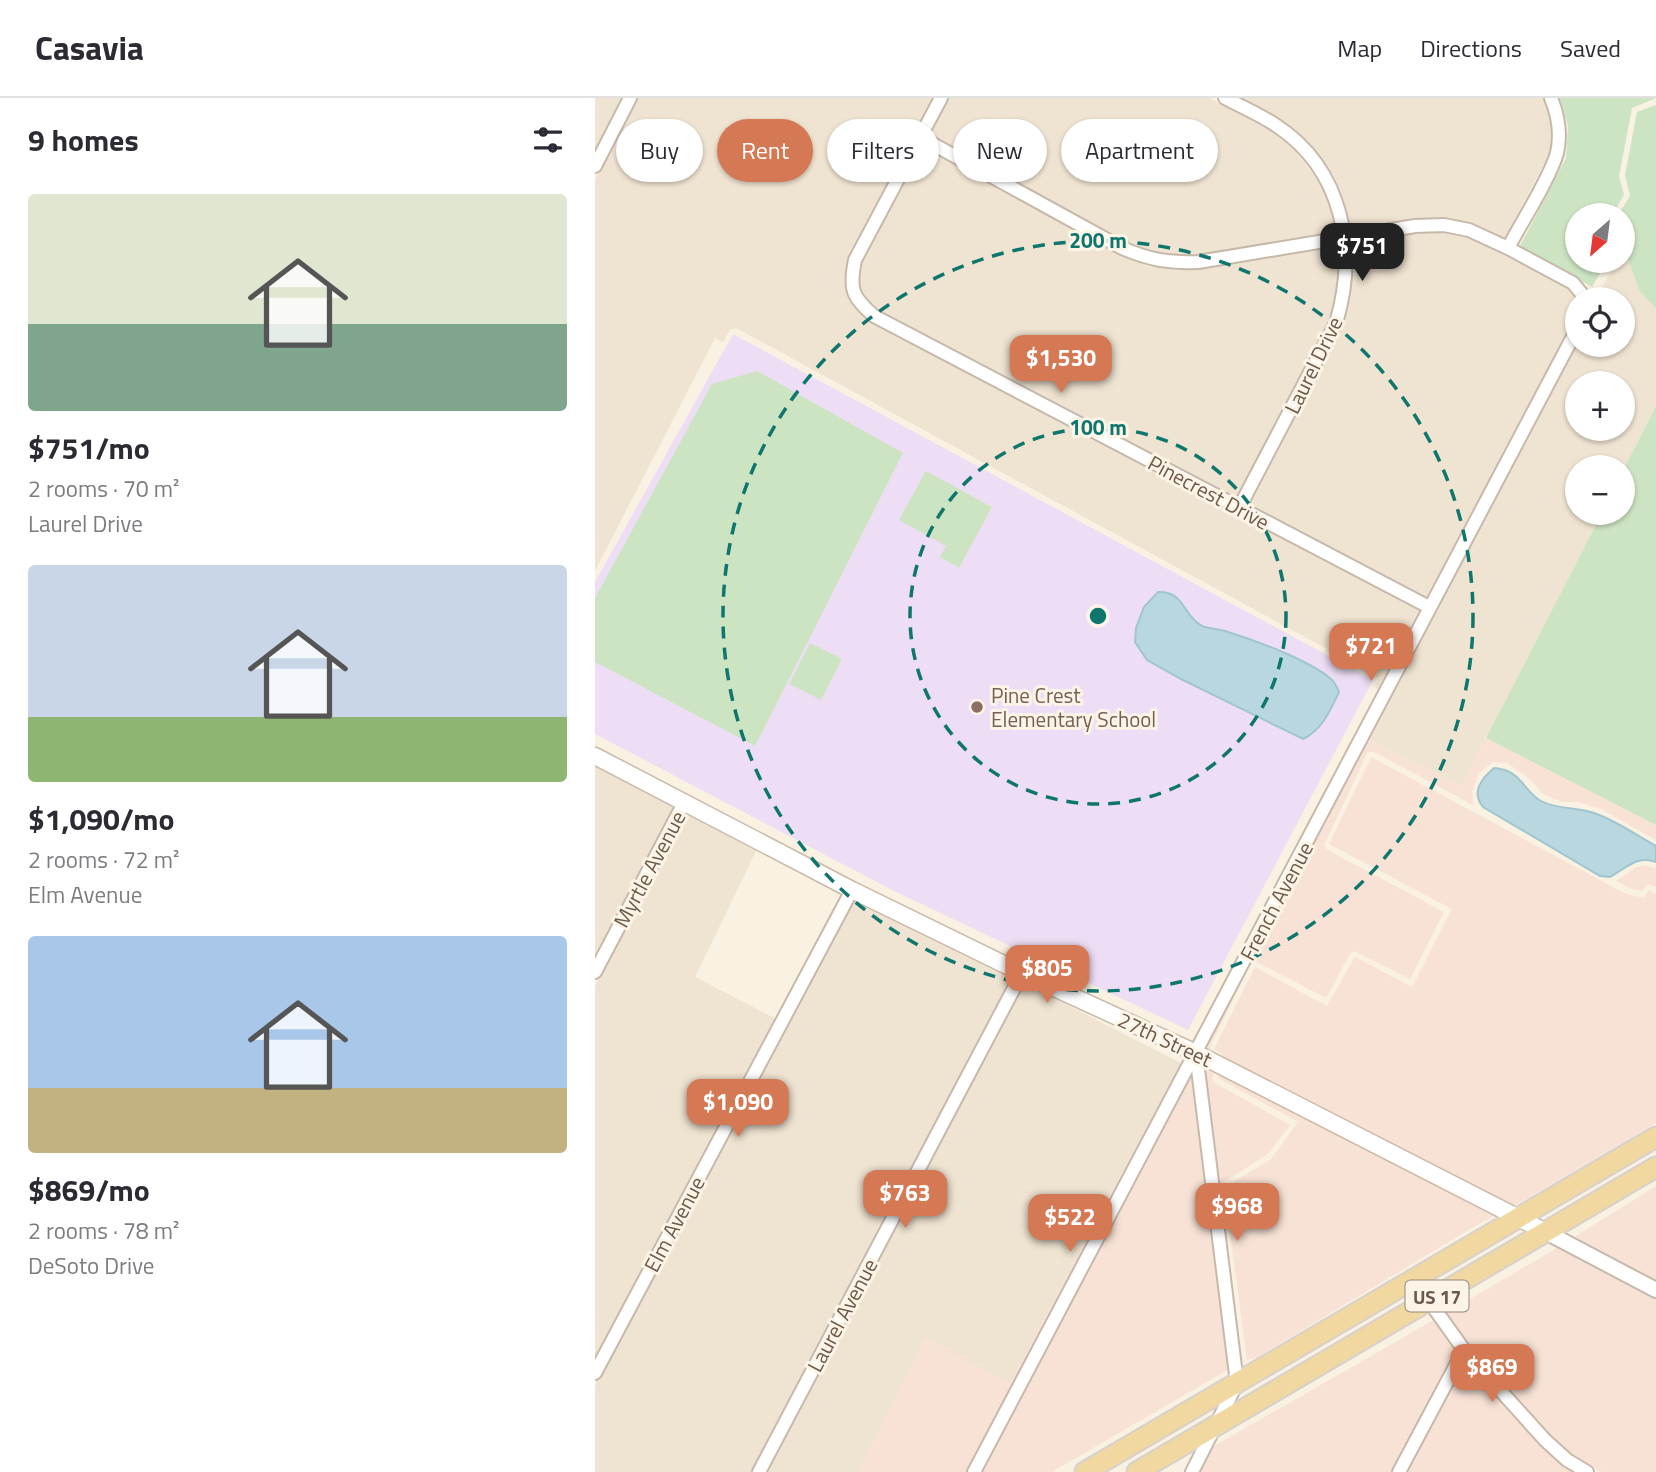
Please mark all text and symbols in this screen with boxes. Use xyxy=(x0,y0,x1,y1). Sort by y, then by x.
text: Casavia xyxy=(35,23,144,73)
text: Map xyxy=(1337,30,1382,66)
text: Directions xyxy=(1420,30,1522,66)
text: Saved xyxy=(1560,30,1621,66)
text: 9 homes xyxy=(28,117,139,163)
chip: Buy xyxy=(616,119,703,182)
chip: Rent xyxy=(717,119,813,182)
chip: Filters xyxy=(827,119,939,182)
chip: New xyxy=(953,119,1047,182)
chip: Apartment xyxy=(1061,119,1218,182)
icon: filters xyxy=(529,121,567,159)
north arrow xyxy=(1565,203,1635,273)
map controls xyxy=(1565,203,1635,525)
pin: $751 xyxy=(1321,223,1403,283)
text: 200 m xyxy=(1069,224,1127,256)
text: $751 xyxy=(1336,228,1388,263)
icon: home xyxy=(235,240,361,366)
button: locate xyxy=(1565,287,1635,357)
street label: Laurel Drive xyxy=(1276,311,1350,419)
pin: $1,530 xyxy=(1004,336,1118,395)
text: $1,530 xyxy=(1026,340,1096,375)
button: + xyxy=(1565,371,1635,441)
text: 100 m xyxy=(1069,411,1127,443)
text: $751/mo xyxy=(28,425,150,471)
street label: Pinecrest Drive xyxy=(1143,447,1275,537)
button: − xyxy=(1565,455,1635,525)
text: 2 rooms · 70 m² xyxy=(28,471,179,506)
text: Laurel Drive xyxy=(28,506,143,541)
centre of rings xyxy=(1086,604,1110,628)
icon: home xyxy=(235,611,361,737)
pin: $721 xyxy=(1330,624,1412,683)
text: $721 xyxy=(1345,628,1397,663)
place label: Pine Crest Elementary School xyxy=(991,679,1156,735)
marker: Pine Crest Elementary School xyxy=(969,699,985,715)
text: $1,090/mo xyxy=(28,796,174,842)
street label: Myrtle Avenue xyxy=(605,805,693,933)
street label: French Avenue xyxy=(1231,836,1321,966)
text: 2 rooms · 72 m² xyxy=(28,842,179,877)
text: Elm Avenue xyxy=(28,877,142,912)
pin: $805 xyxy=(1006,946,1088,1005)
text: $805 xyxy=(1021,950,1073,985)
icon: home xyxy=(235,982,361,1108)
street label: 27th Street xyxy=(1112,1003,1218,1075)
pin: $1,090 xyxy=(681,1080,795,1139)
text: $1,090 xyxy=(703,1084,773,1119)
text: $869/mo xyxy=(28,1167,150,1213)
street label: Elm Avenue xyxy=(635,1170,713,1278)
pin: $763 xyxy=(864,1170,946,1230)
text: $763 xyxy=(879,1175,931,1210)
pin: $968 xyxy=(1196,1184,1278,1243)
text: $968 xyxy=(1211,1188,1263,1223)
pin: $522 xyxy=(1029,1194,1111,1254)
text: $522 xyxy=(1044,1199,1096,1234)
text: 2 rooms · 78 m² xyxy=(28,1213,179,1248)
text: DeSoto Drive xyxy=(28,1248,154,1283)
street label: Laurel Avenue xyxy=(799,1252,885,1378)
road number: US 17 xyxy=(1405,1280,1469,1312)
pin: $869 xyxy=(1451,1344,1533,1404)
text: $869 xyxy=(1466,1349,1518,1384)

